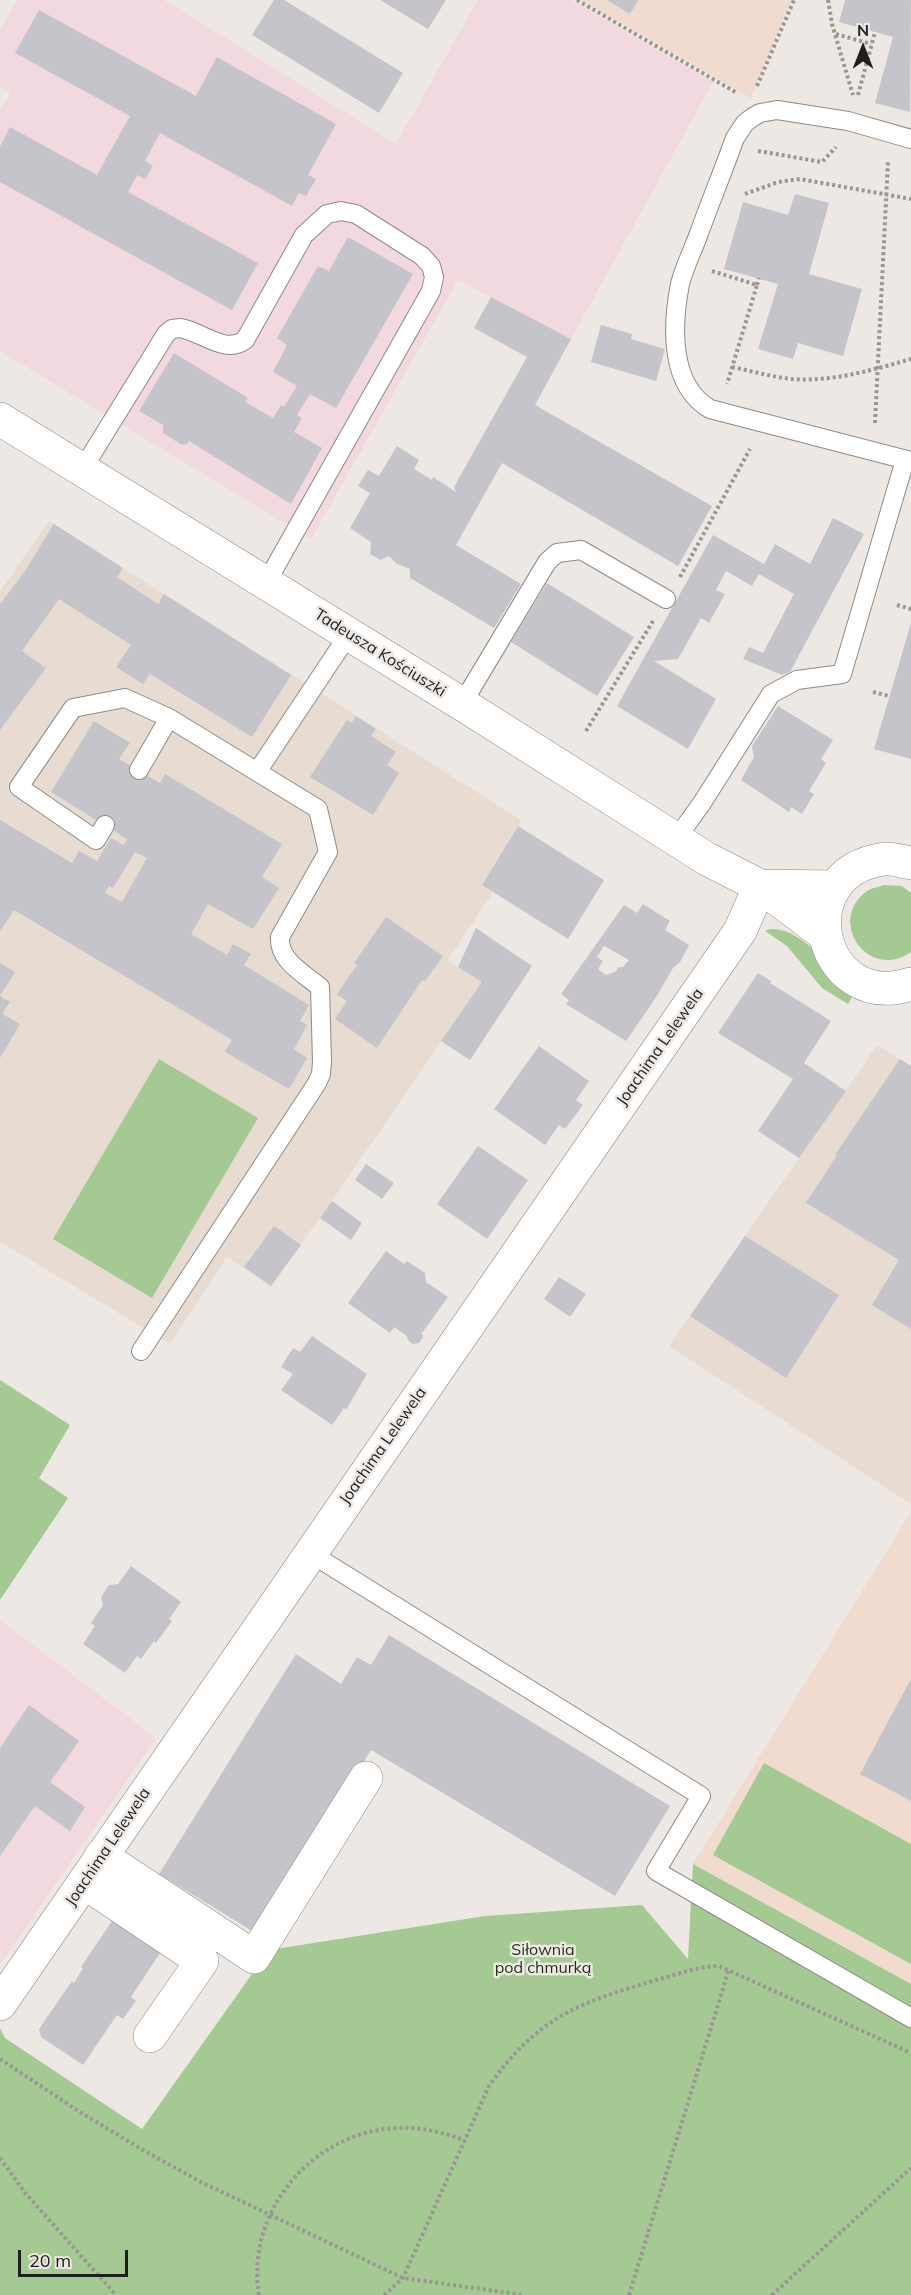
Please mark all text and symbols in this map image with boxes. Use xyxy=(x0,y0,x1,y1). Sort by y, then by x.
north arrow xyxy=(833,18,893,78)
text: N xyxy=(857,20,869,40)
street label: Tadeusza Kościuszki xyxy=(311,605,449,701)
street label: Joachima Lelewela xyxy=(612,985,708,1109)
street label: Joachima Lelewela xyxy=(335,1384,431,1508)
street label: Joachima Lelewela xyxy=(61,1784,155,1910)
park label: Siłownia pod chmurką xyxy=(495,1940,591,1978)
scale bar xyxy=(21,2238,130,2276)
text: 20 m xyxy=(29,2249,71,2272)

